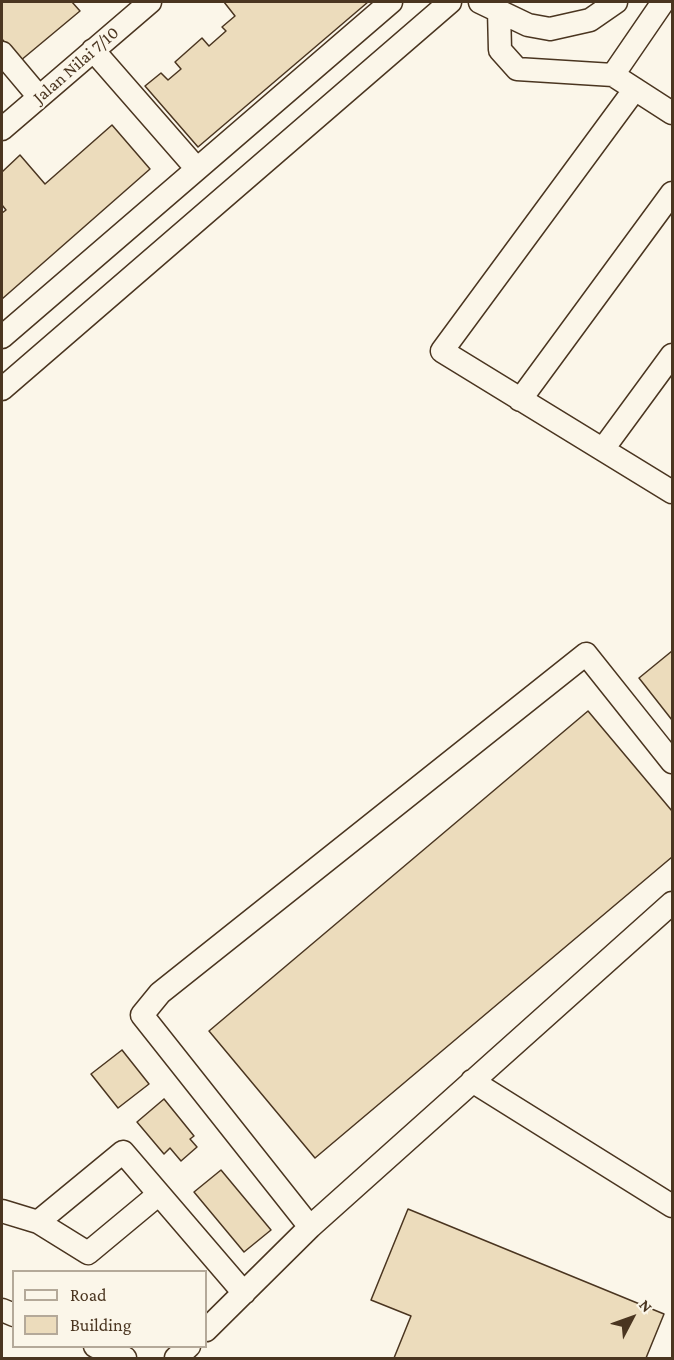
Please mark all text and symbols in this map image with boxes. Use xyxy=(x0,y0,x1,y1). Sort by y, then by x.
street label: Jalan Nilai 7/10 xyxy=(29,22,123,108)
legend xyxy=(12,1270,207,1348)
text: Road xyxy=(70,1285,107,1305)
north arrow xyxy=(602,1288,662,1348)
text: N xyxy=(636,1296,656,1316)
text: Building xyxy=(70,1315,131,1335)

